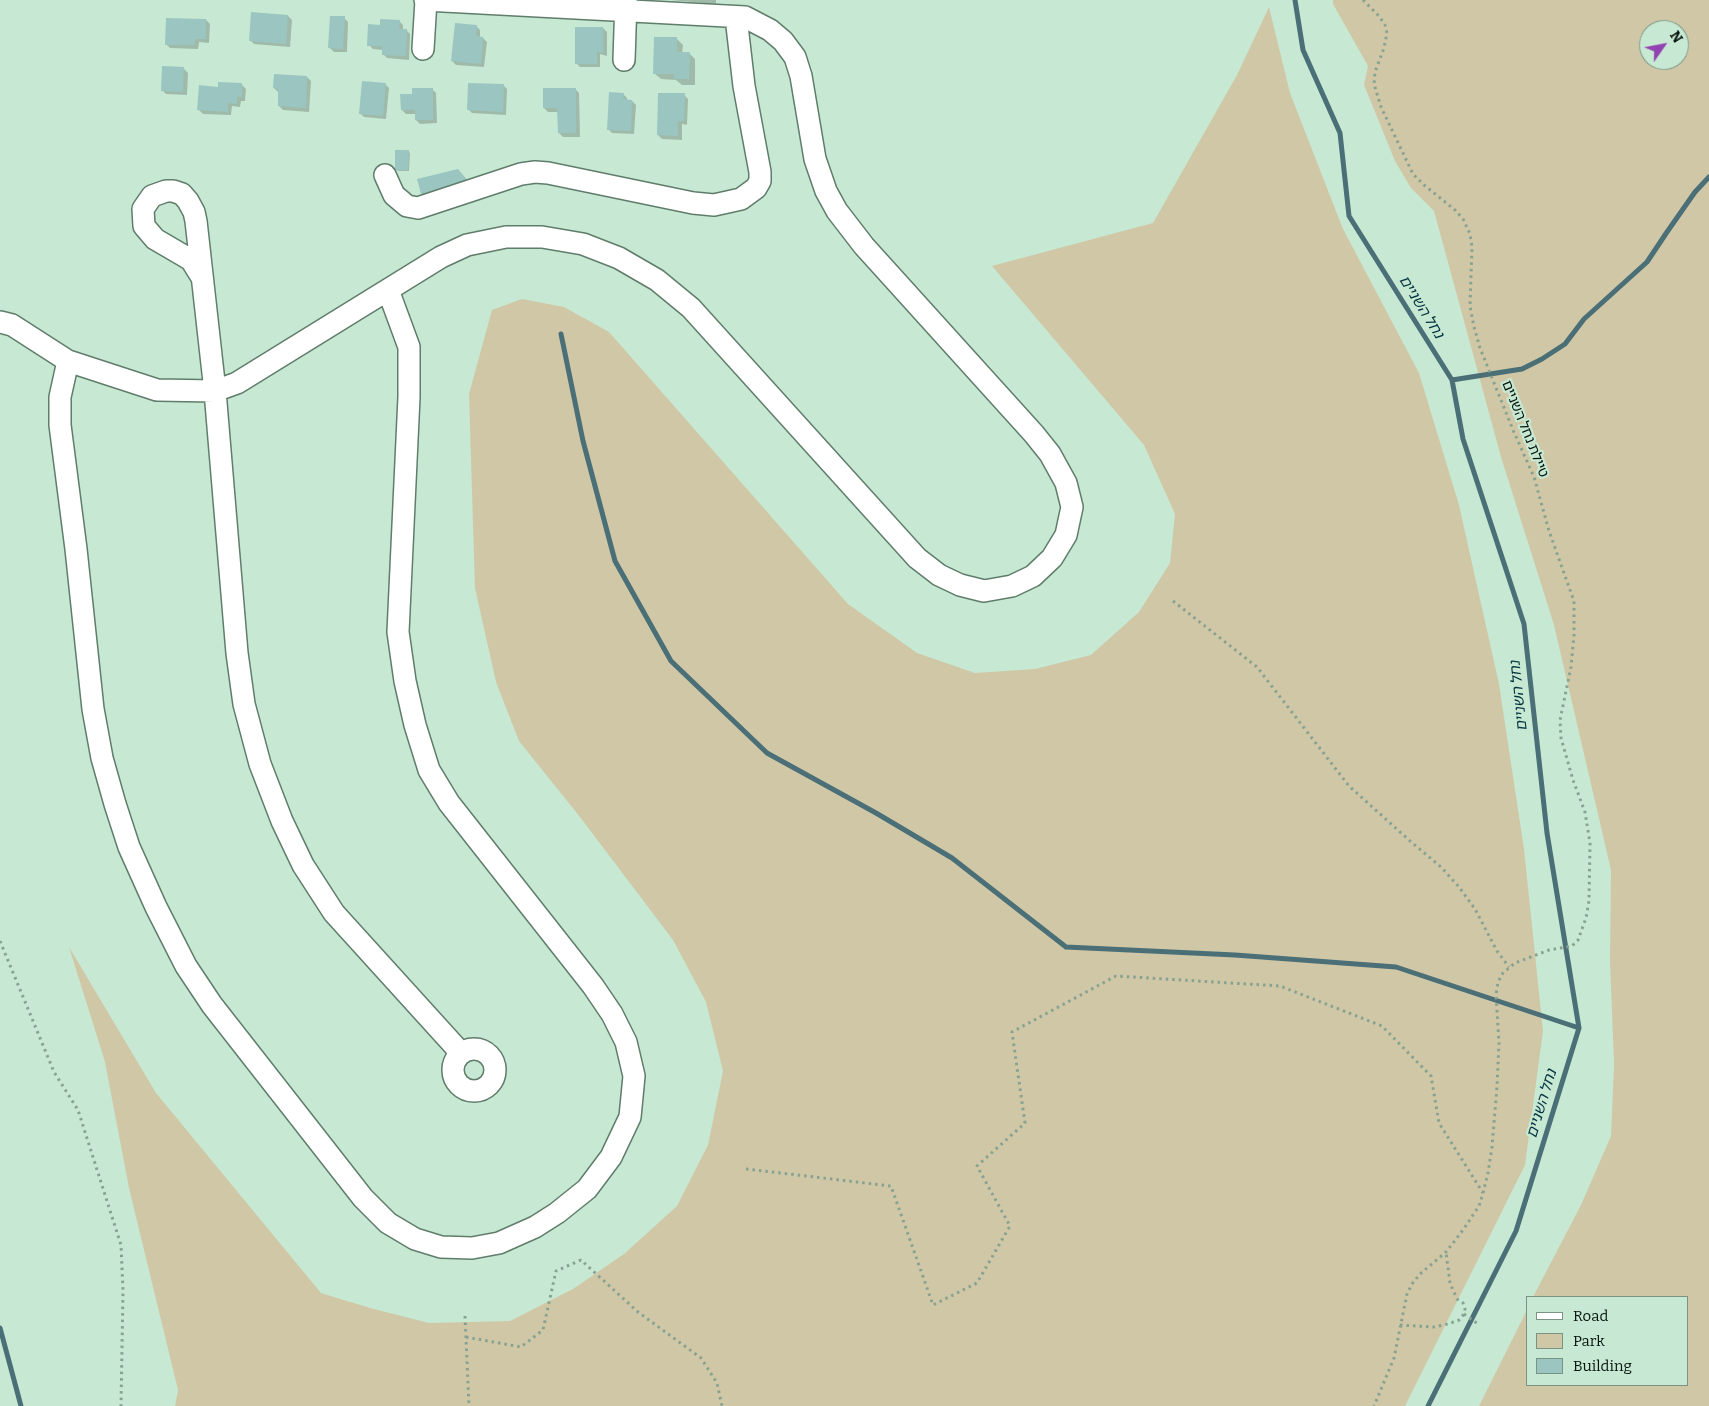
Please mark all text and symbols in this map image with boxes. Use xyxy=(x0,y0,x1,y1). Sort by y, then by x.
north arrow xyxy=(1639,20,1689,70)
text: N xyxy=(1666,28,1686,46)
water label: נחל השניים xyxy=(1395,272,1447,342)
street label: טיילת נחל השניים xyxy=(1498,378,1552,480)
water label: נחל השניים xyxy=(1506,660,1532,732)
water label: נחל השניים xyxy=(1523,1067,1561,1141)
legend xyxy=(1526,1296,1689,1386)
text: Road xyxy=(1573,1307,1608,1325)
text: Park xyxy=(1573,1332,1605,1350)
text: Building xyxy=(1573,1357,1632,1375)

